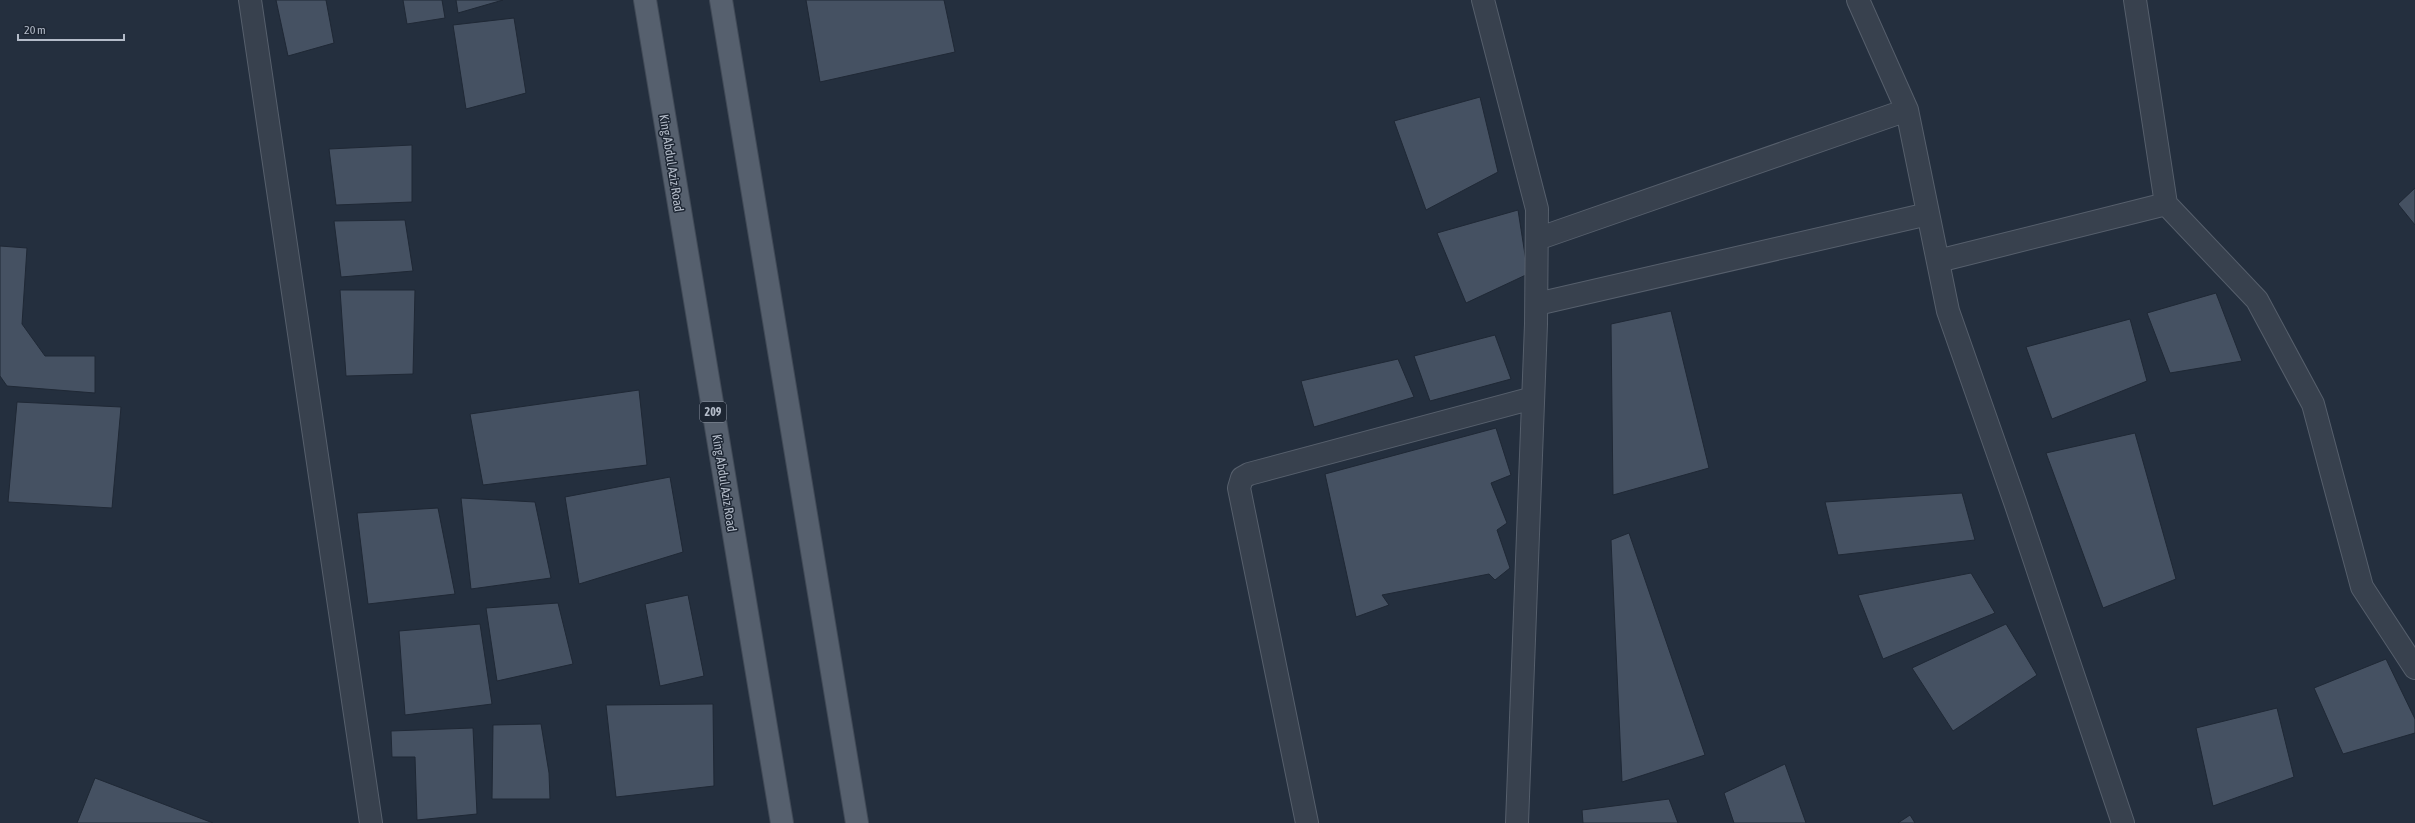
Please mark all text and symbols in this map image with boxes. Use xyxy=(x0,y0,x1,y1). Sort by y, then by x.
scale bar xyxy=(18,16,124,42)
text: 20 m xyxy=(24,23,46,37)
street label: King Abdul Aziz Road xyxy=(656,113,687,213)
road number: 209 xyxy=(700,402,726,422)
street label: King Abdul Aziz Road xyxy=(709,433,740,533)

